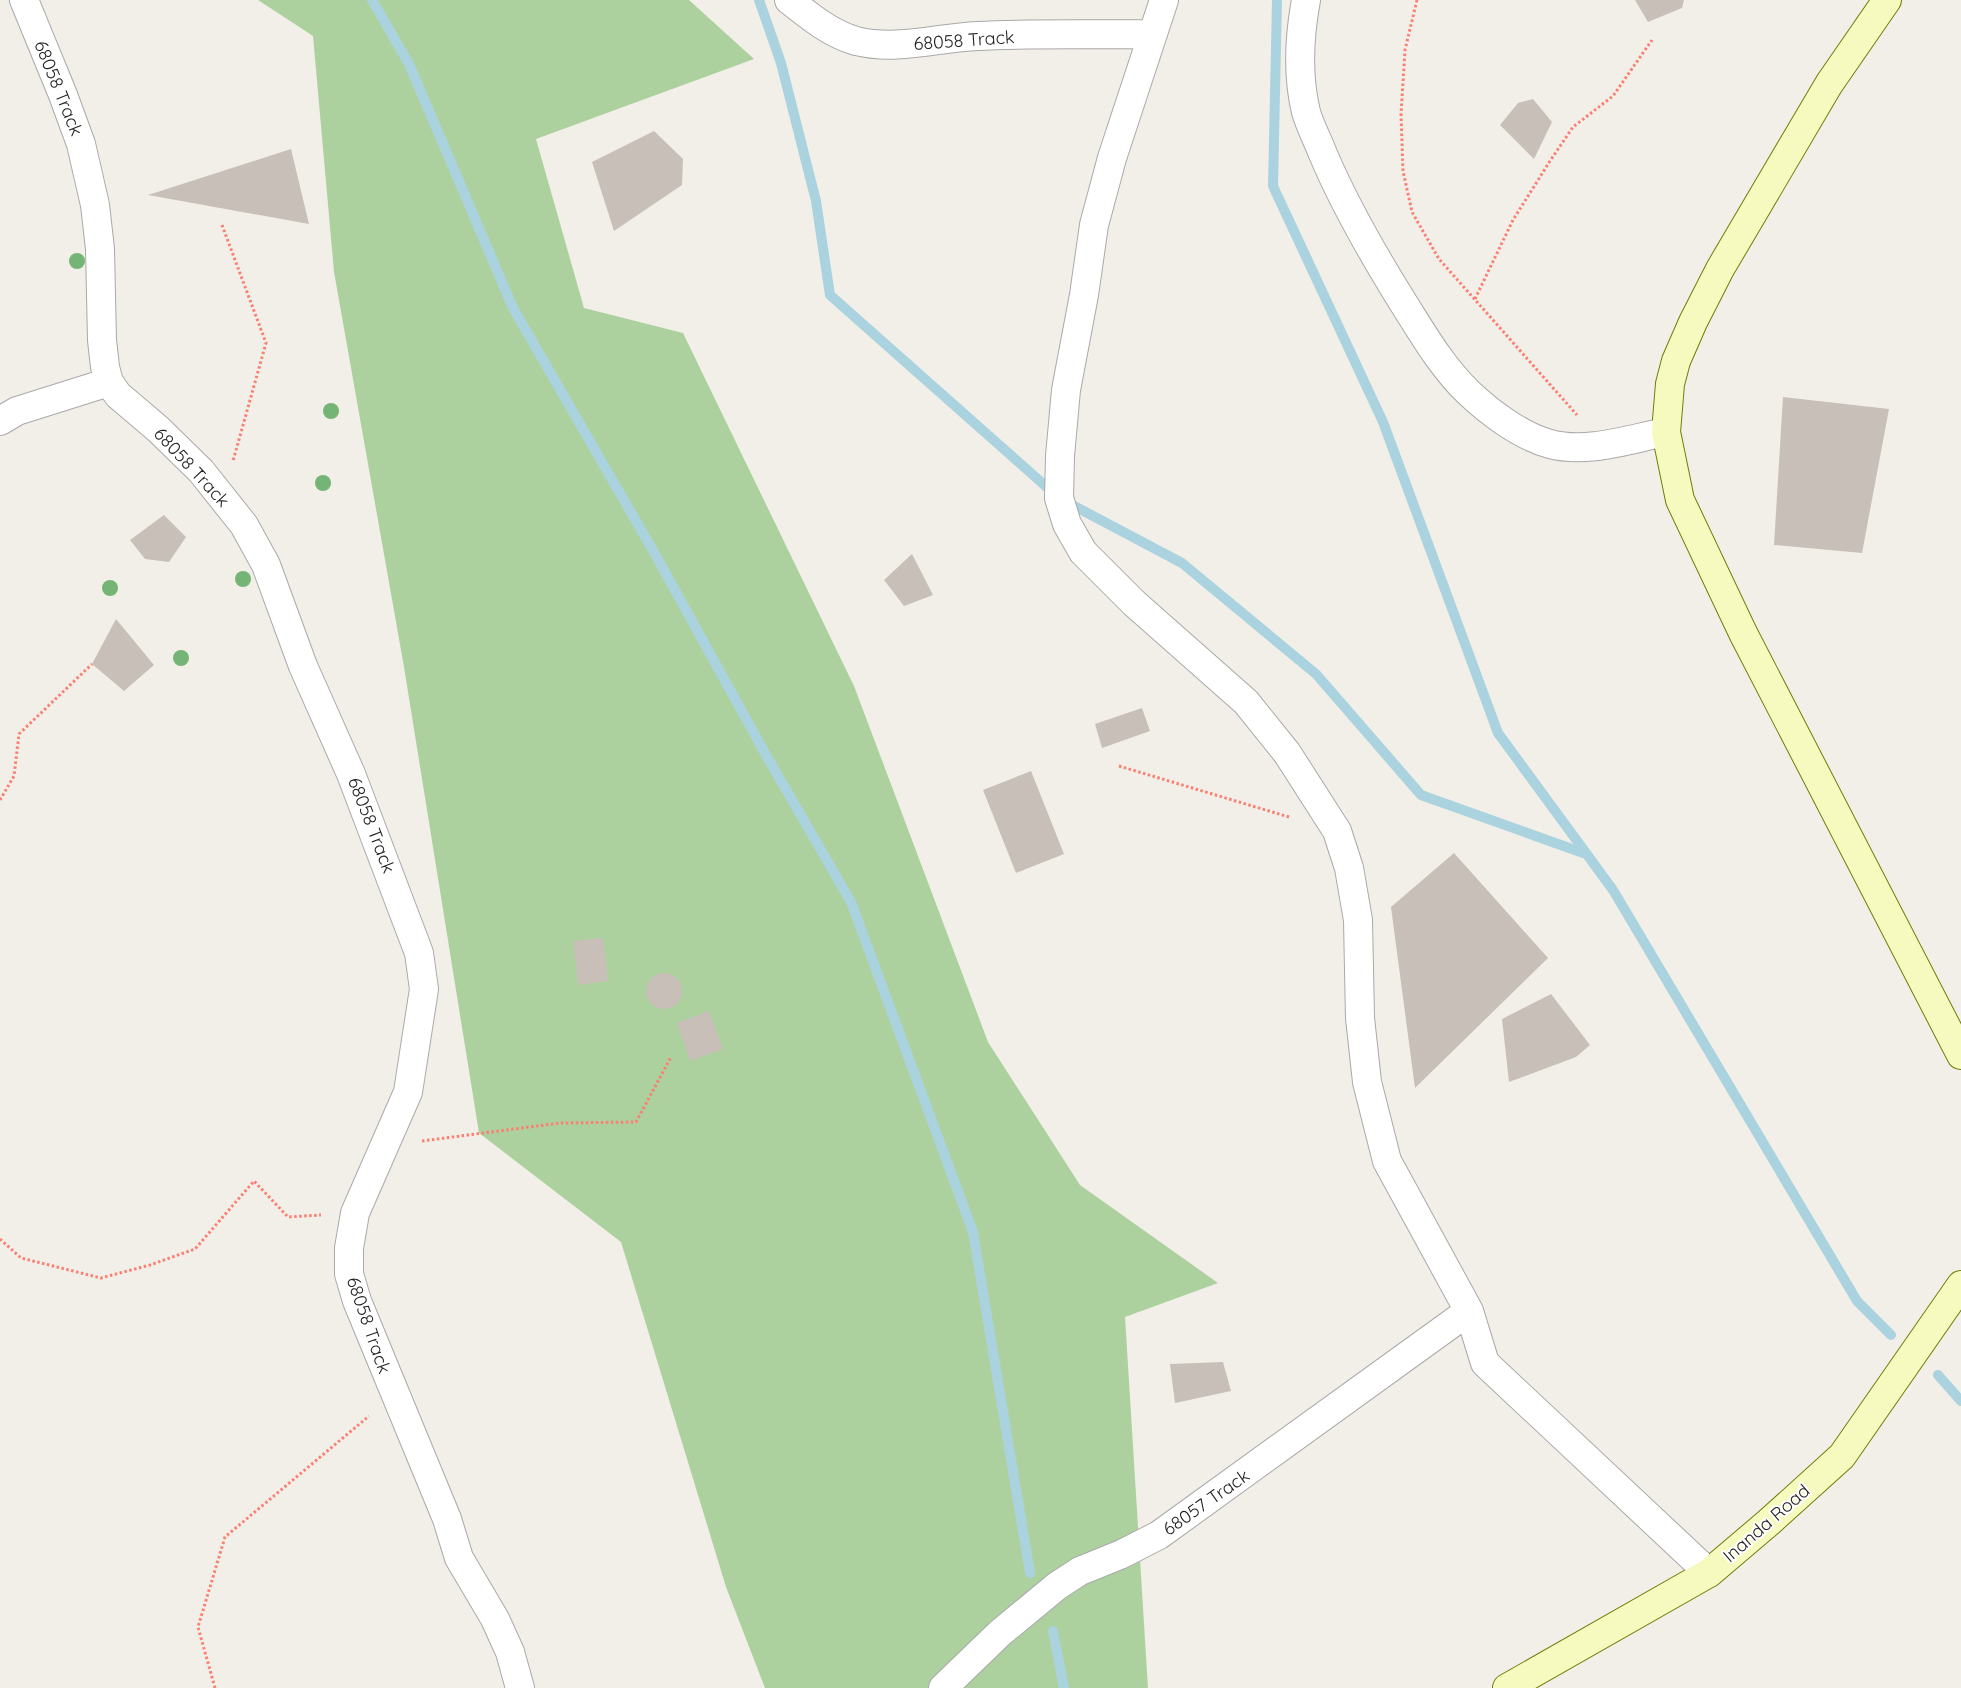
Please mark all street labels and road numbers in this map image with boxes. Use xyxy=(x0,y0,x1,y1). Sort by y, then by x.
street label: 68058 Track xyxy=(913,25,1015,55)
street label: 68058 Track xyxy=(29,37,89,139)
street label: 68058 Track xyxy=(149,422,235,512)
street label: 68058 Track xyxy=(343,774,401,876)
street label: 68058 Track xyxy=(342,1274,396,1376)
street label: 68057 Track xyxy=(1158,1464,1254,1540)
street label: Inanda Road xyxy=(1718,1479,1814,1567)

